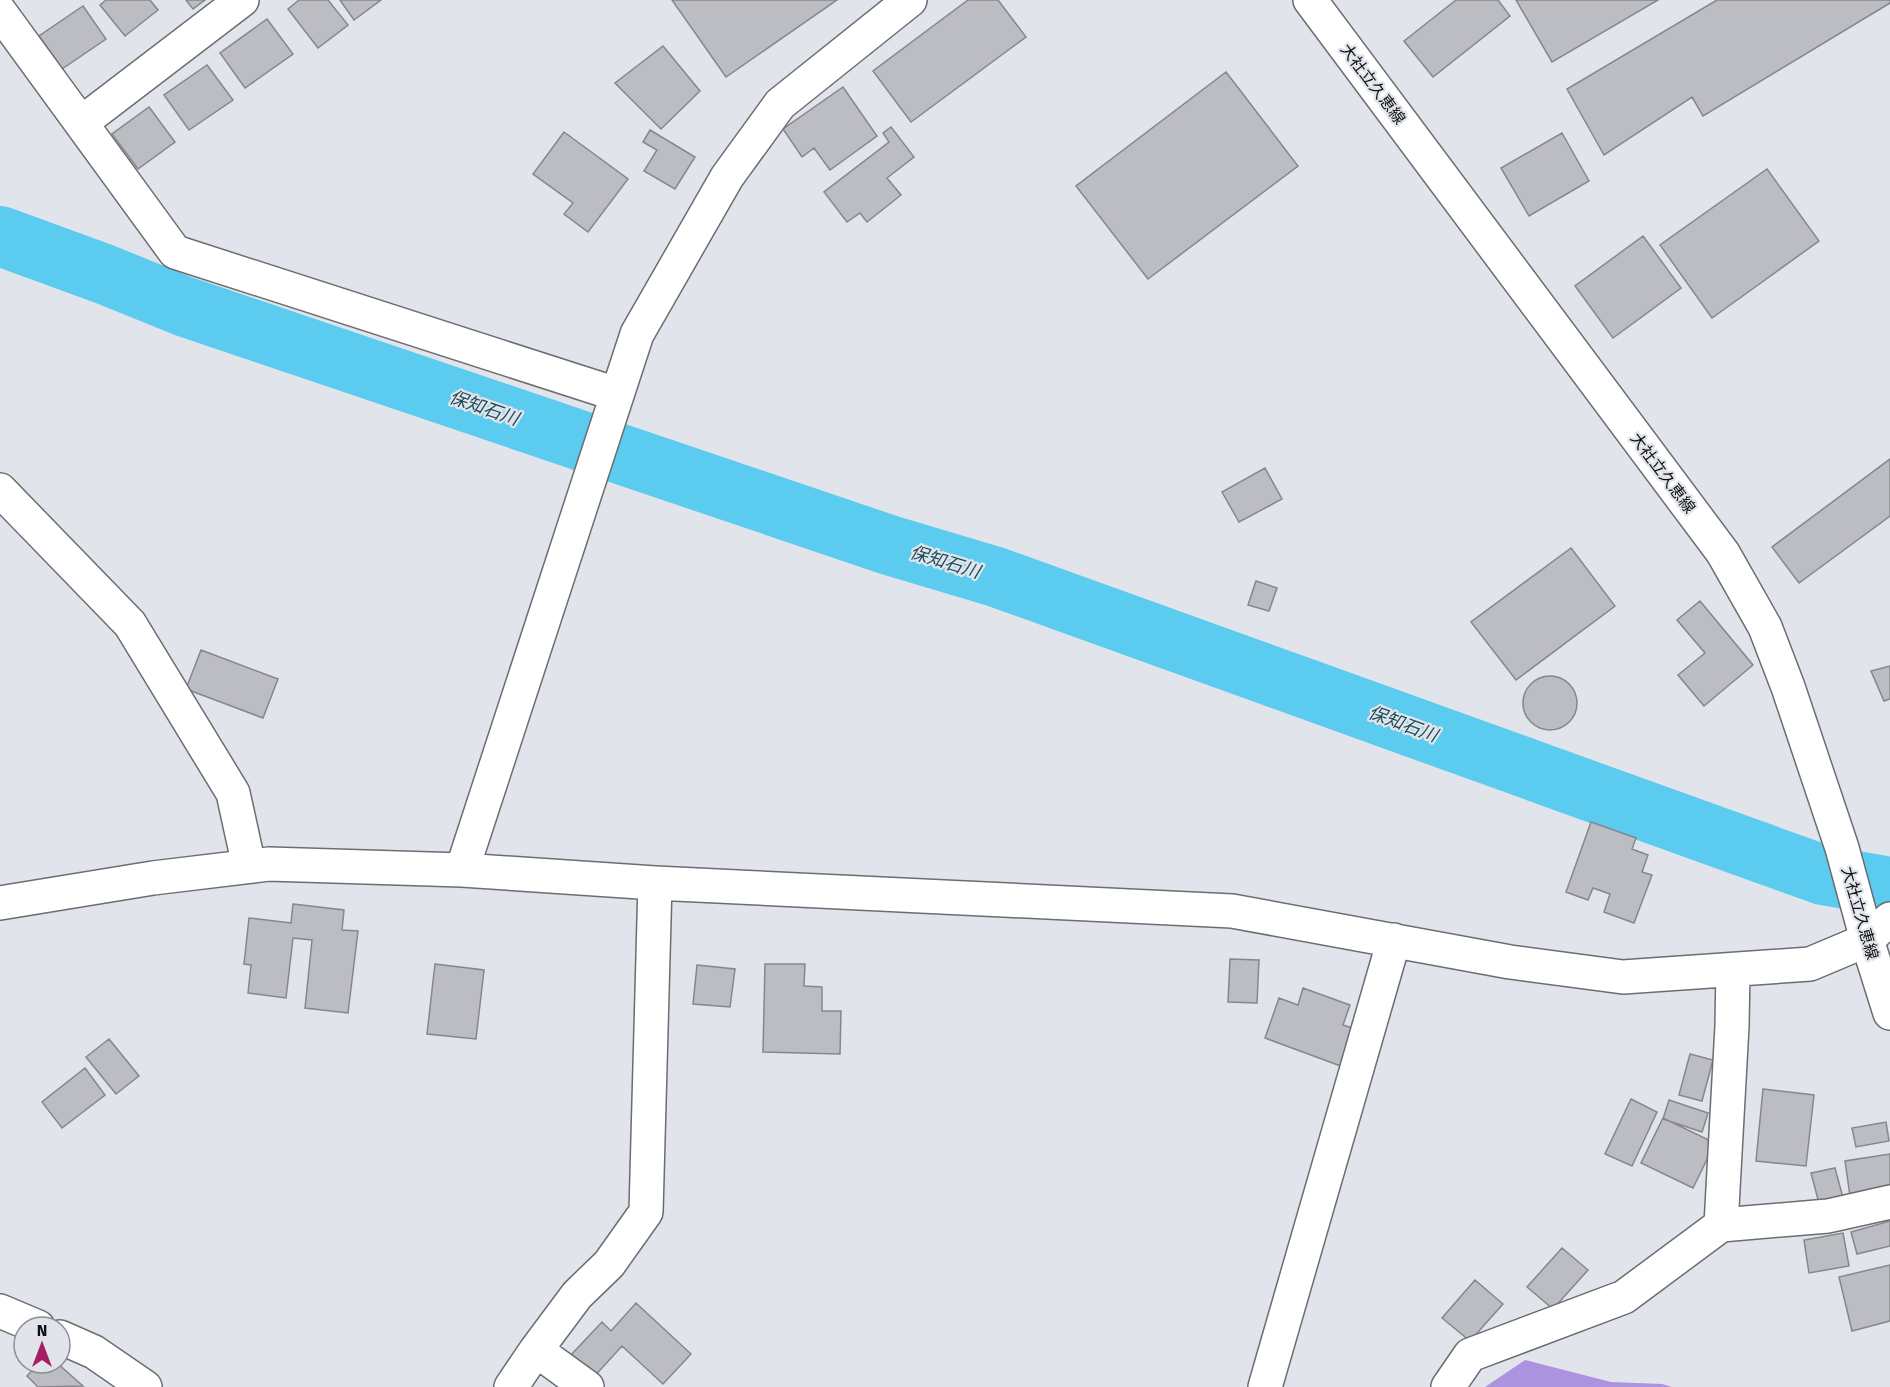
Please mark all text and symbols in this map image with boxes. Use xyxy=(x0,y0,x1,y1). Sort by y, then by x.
street label: 大社立久恵線 xyxy=(1337,40,1409,128)
water label: 保知石川 xyxy=(446,386,524,431)
street label: 大社立久恵線 xyxy=(1627,429,1699,517)
water label: 保知石川 xyxy=(907,541,985,584)
water label: 保知石川 xyxy=(1365,701,1442,747)
street label: 大社立久恵線 xyxy=(1838,864,1882,962)
north arrow xyxy=(12,1315,72,1375)
text: N xyxy=(37,1321,47,1340)

